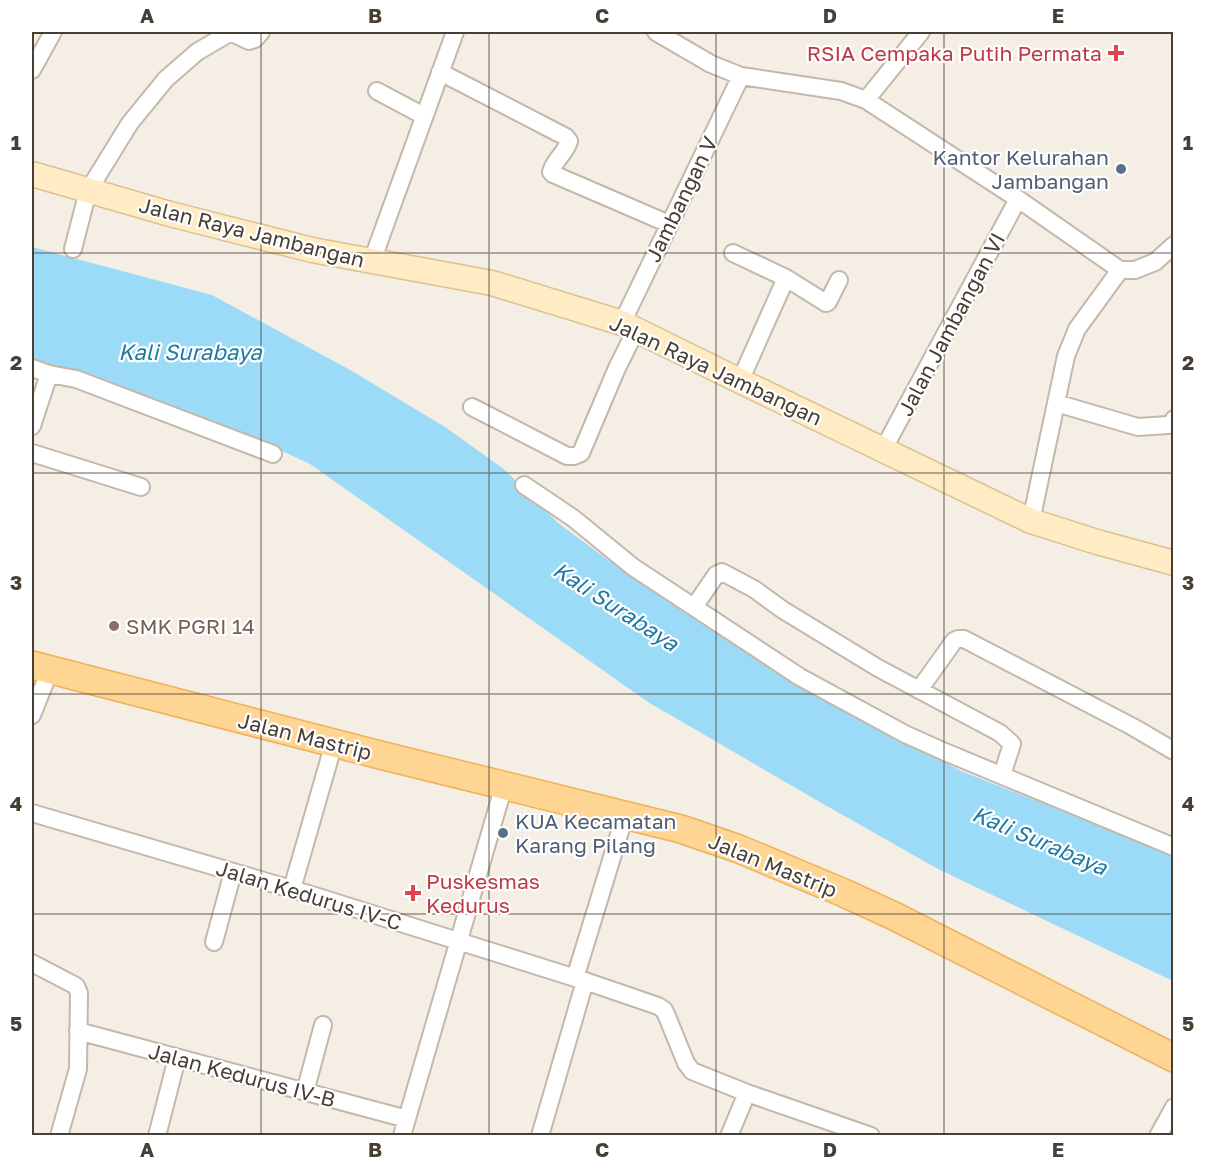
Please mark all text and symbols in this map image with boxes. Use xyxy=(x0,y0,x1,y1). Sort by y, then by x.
text: A xyxy=(140,3,154,27)
text: B xyxy=(368,3,382,27)
text: C xyxy=(595,3,609,27)
text: D xyxy=(823,3,837,27)
text: E xyxy=(1052,3,1064,27)
place label: RSIA Cempaka Putih Permata xyxy=(807,40,1102,66)
marker: RSIA Cempaka Putih Permata xyxy=(1107,44,1125,62)
text: 1 xyxy=(11,130,21,154)
text: 1 xyxy=(1183,130,1193,154)
street label: Jambangan V xyxy=(639,132,723,266)
place label: Kantor Kelurahan Jambangan xyxy=(932,144,1109,194)
marker: Kantor Kelurahan Jambangan xyxy=(1114,162,1128,176)
street label: Jalan Raya Jambangan xyxy=(137,191,367,273)
street label: Jalan Jambangan VI xyxy=(892,228,1010,420)
street label: Jalan Raya Jambangan xyxy=(606,309,826,431)
water label: Kali Surabaya xyxy=(118,338,263,365)
text: 2 xyxy=(10,350,22,374)
text: 2 xyxy=(1182,350,1194,374)
water label: Kali Surabaya xyxy=(548,556,685,657)
text: 3 xyxy=(10,570,22,594)
text: 3 xyxy=(1182,570,1194,594)
place label: SMK PGRI 14 xyxy=(126,613,255,639)
marker: SMK PGRI 14 xyxy=(107,619,121,633)
street label: Jalan Mastrip xyxy=(236,707,374,765)
text: 4 xyxy=(10,791,22,815)
text: 4 xyxy=(1182,791,1194,815)
water label: Kali Surabaya xyxy=(969,800,1113,881)
place label: KUA Kecamatan Karang Pilang xyxy=(515,808,677,858)
marker: KUA Kecamatan Karang Pilang xyxy=(496,826,510,840)
street label: Jalan Mastrip xyxy=(705,827,841,903)
street label: Jalan Kedurus IV-C xyxy=(213,854,405,936)
place label: Puskesmas Kedurus xyxy=(426,868,540,918)
marker: Puskesmas Kedurus xyxy=(404,884,422,902)
text: 5 xyxy=(10,1011,22,1035)
text: 5 xyxy=(1182,1011,1194,1035)
street label: Jalan Kedurus IV-B xyxy=(146,1038,338,1112)
text: A xyxy=(140,1137,154,1161)
text: B xyxy=(368,1137,382,1161)
text: C xyxy=(595,1137,609,1161)
text: D xyxy=(823,1137,837,1161)
text: E xyxy=(1052,1137,1064,1161)

